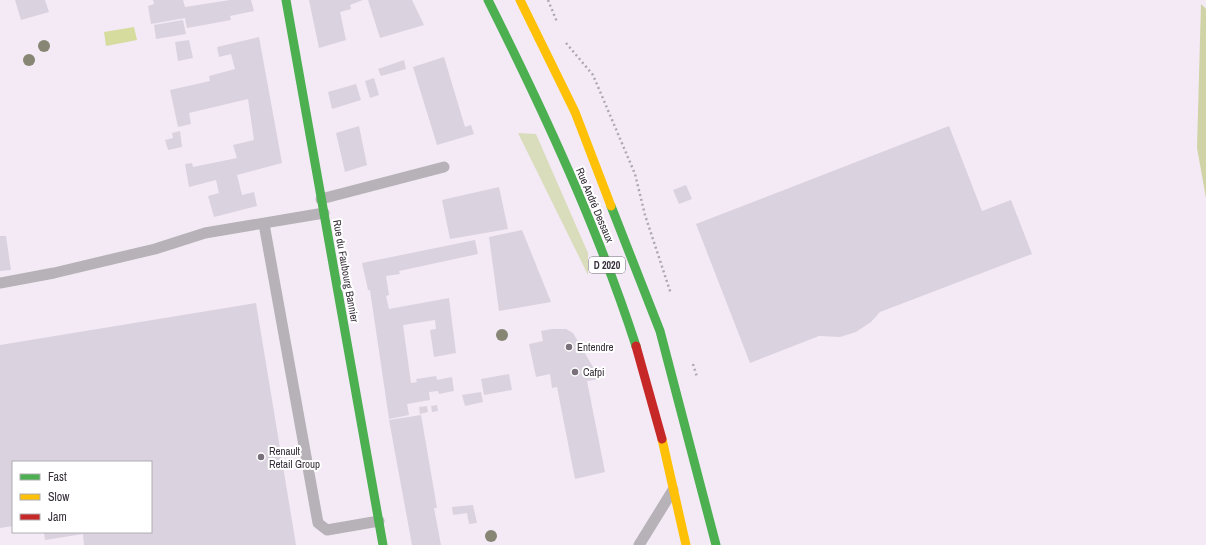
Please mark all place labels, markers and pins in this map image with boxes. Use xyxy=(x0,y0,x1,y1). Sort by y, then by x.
place label: Entendre xyxy=(577,340,614,354)
marker: Entendre xyxy=(564,342,574,352)
place label: Cafpi xyxy=(583,365,605,379)
marker: Cafpi xyxy=(570,367,580,377)
place label: Renault Retail Group xyxy=(269,444,320,471)
marker: Renault Retail Group xyxy=(256,452,266,462)

